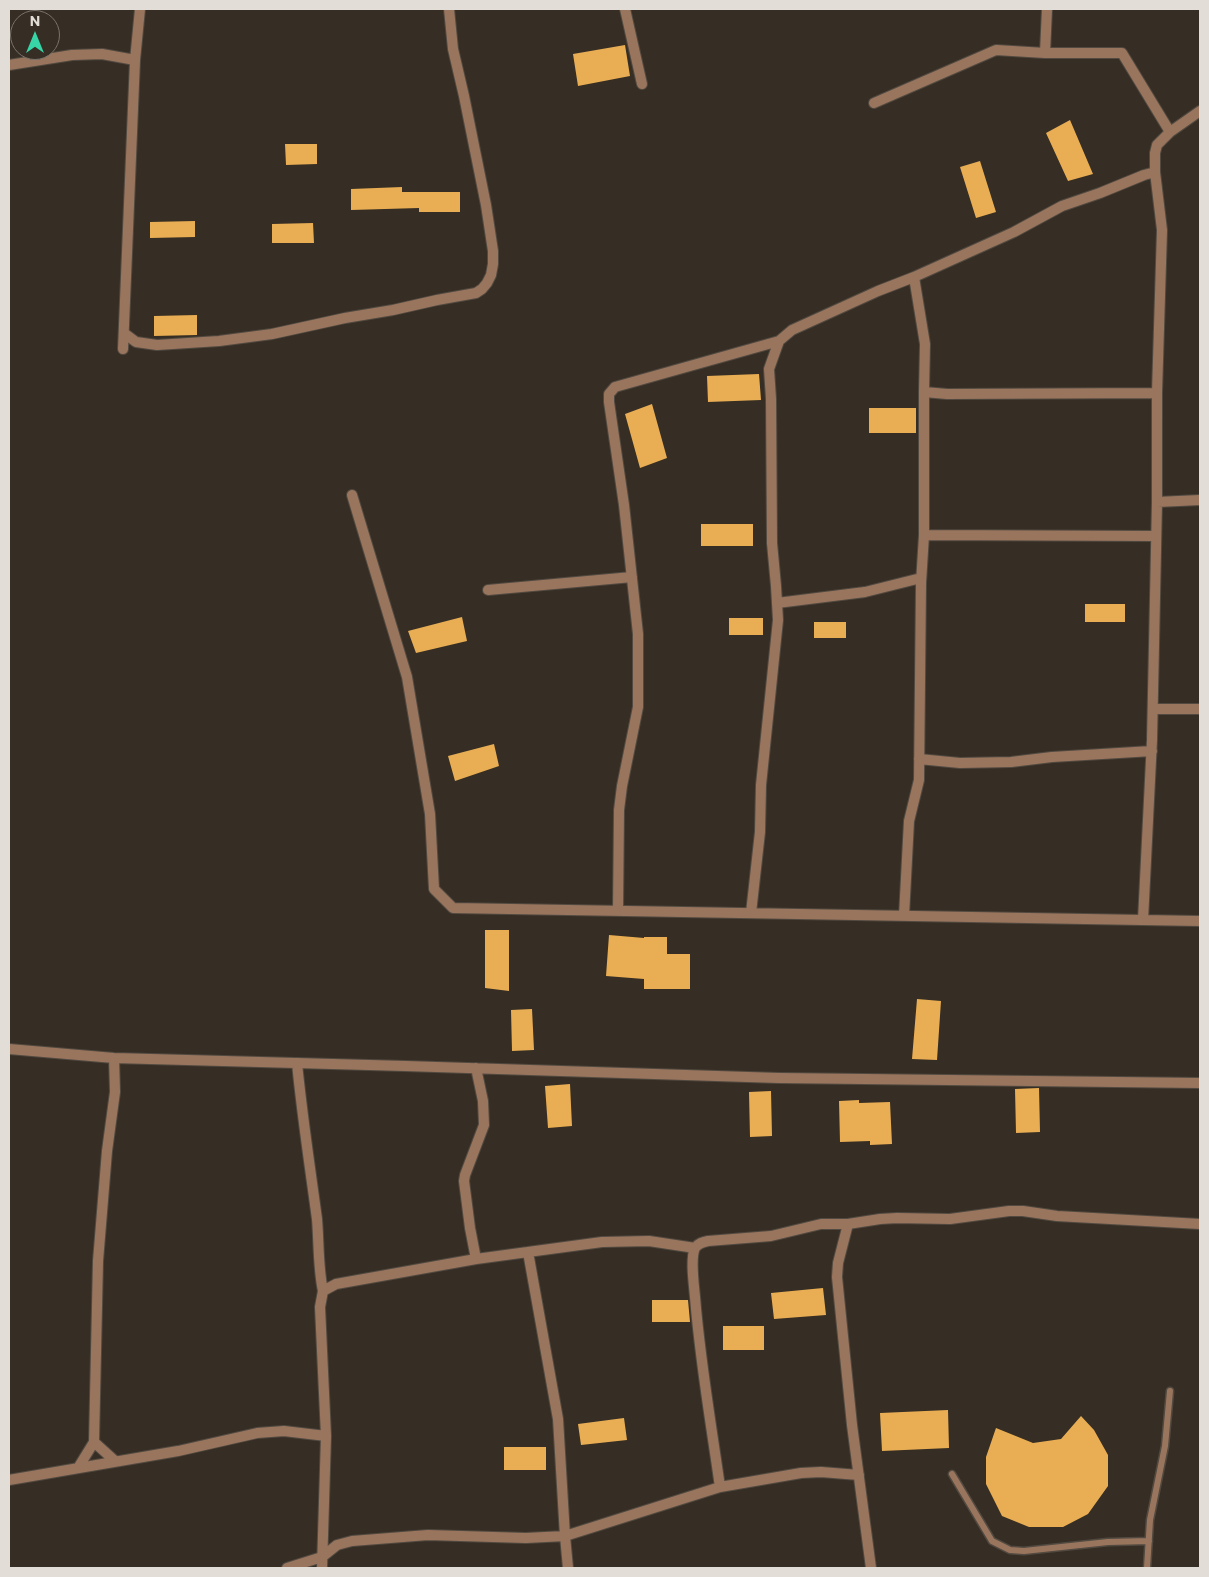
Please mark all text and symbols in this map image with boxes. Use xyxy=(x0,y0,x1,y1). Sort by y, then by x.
north arrow xyxy=(10,10,60,60)
text: N xyxy=(30,12,40,29)

